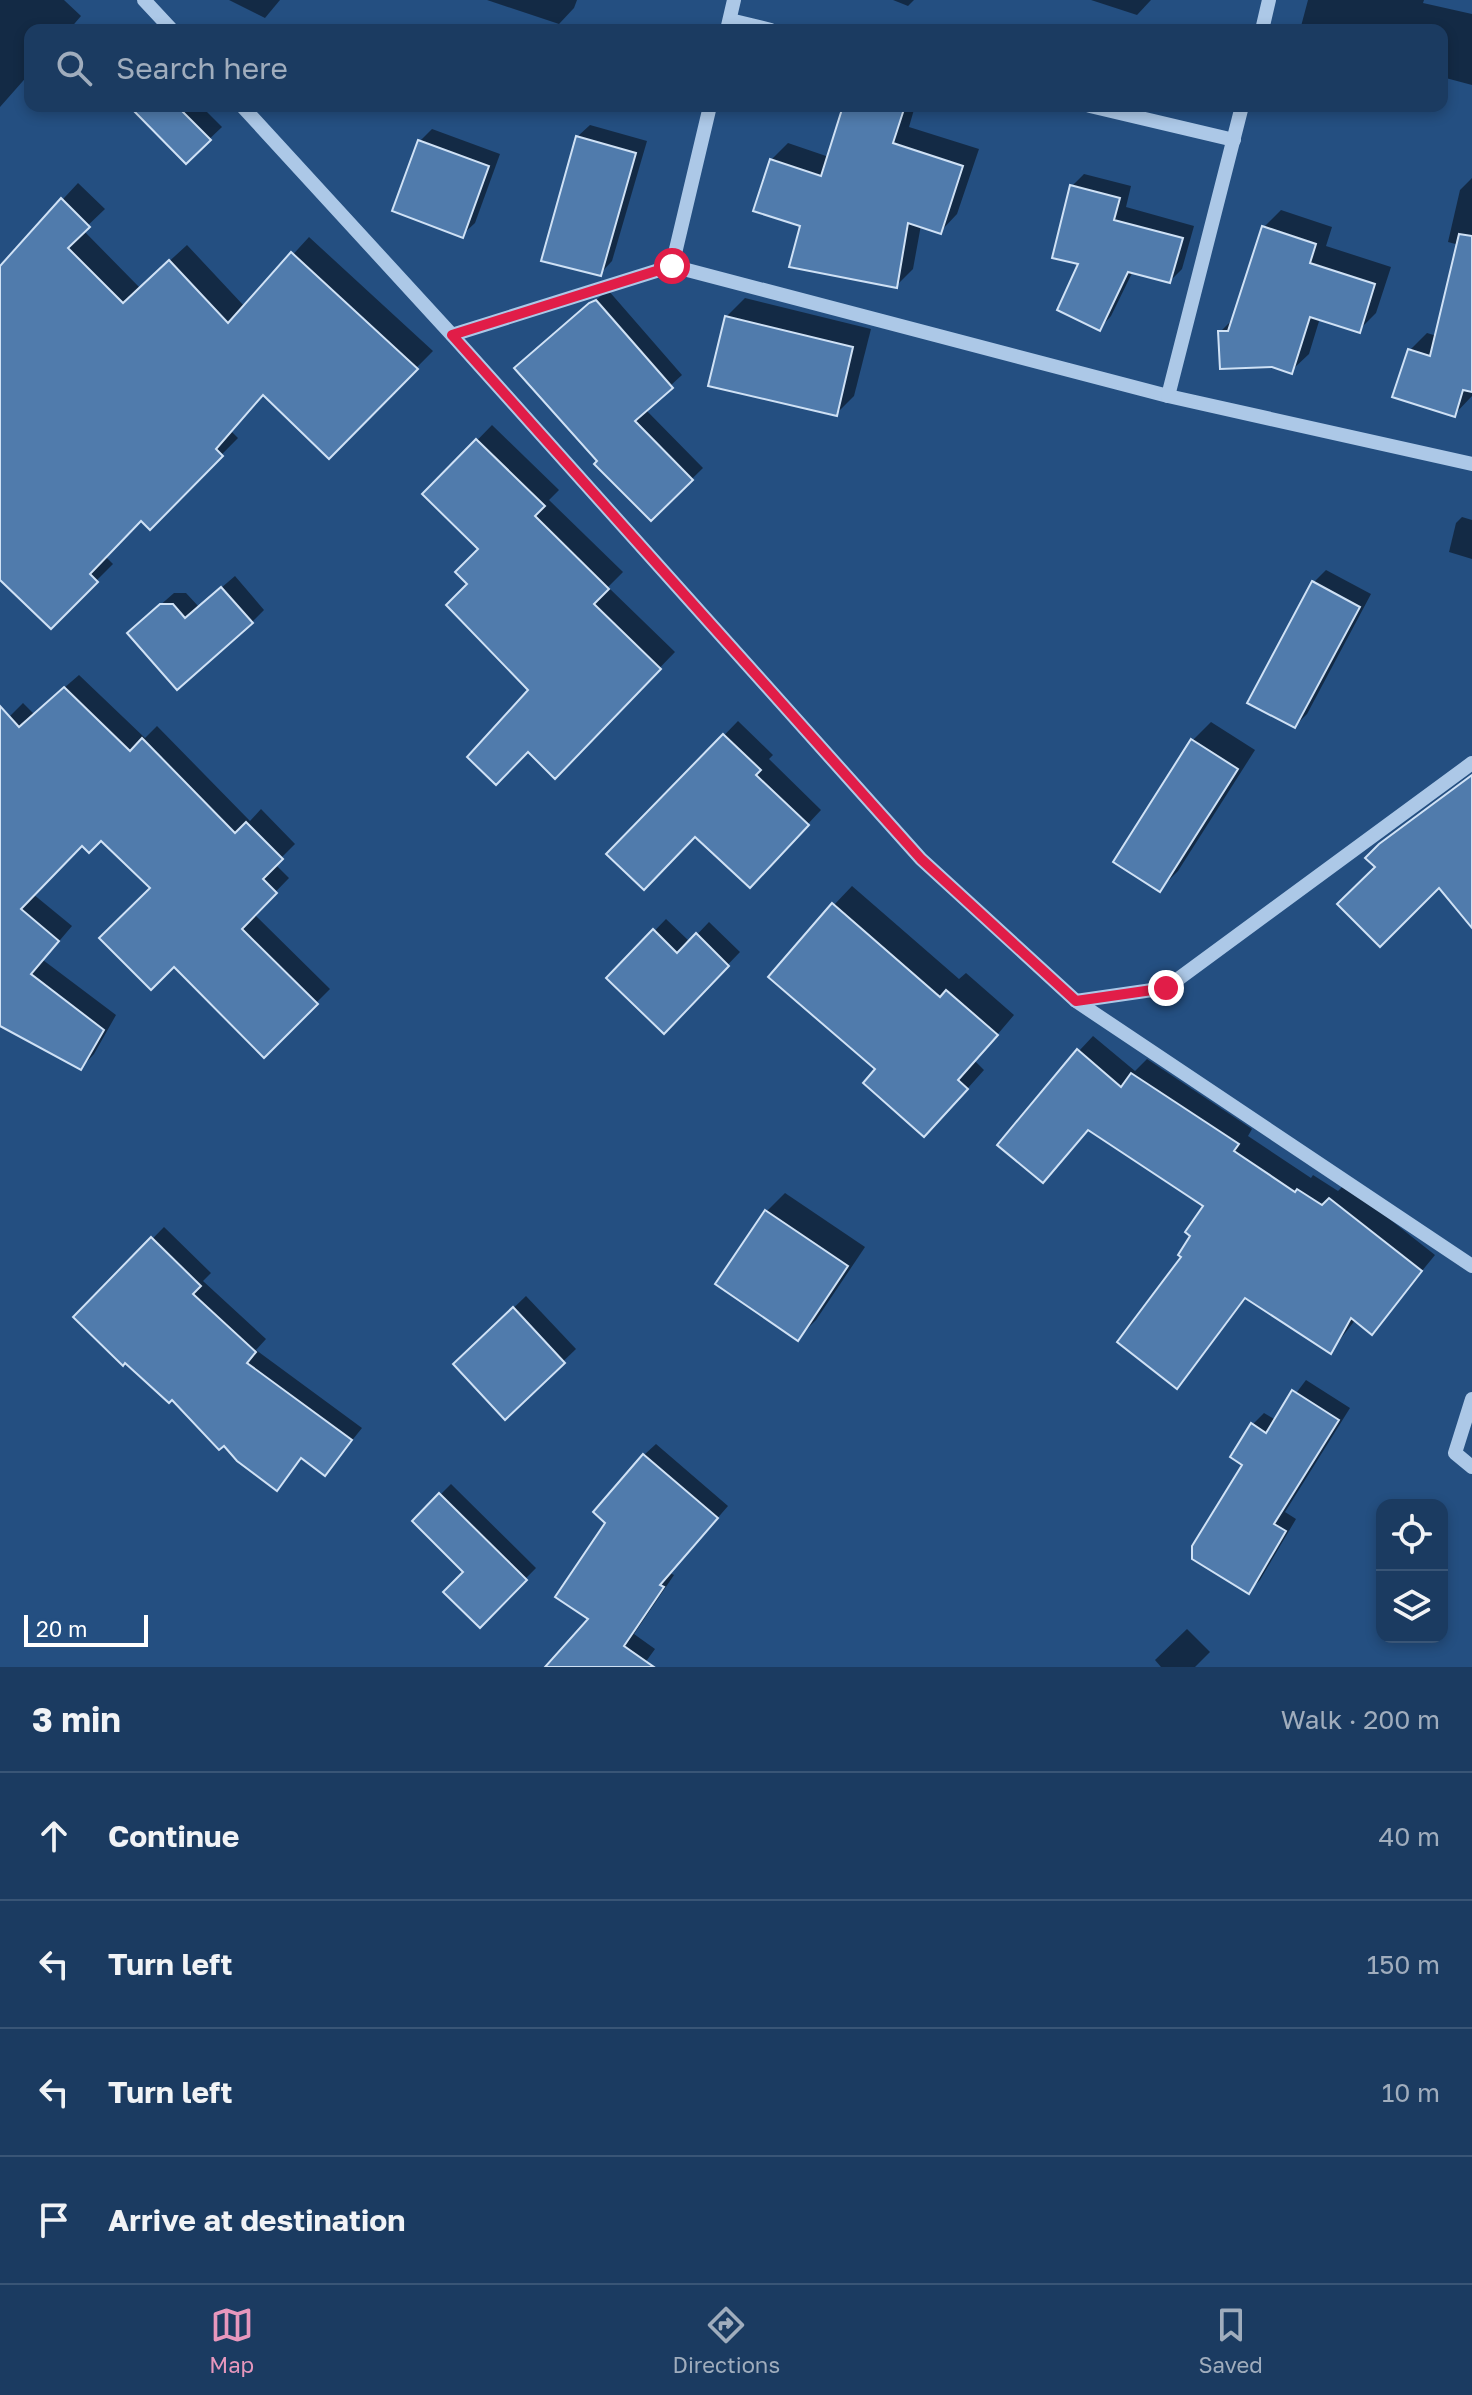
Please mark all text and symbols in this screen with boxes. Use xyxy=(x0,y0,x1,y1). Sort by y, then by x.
search box xyxy=(24,24,1448,112)
icon: search xyxy=(52,46,96,90)
text: Search here xyxy=(116,50,288,86)
route start xyxy=(654,248,690,284)
route end xyxy=(1148,970,1184,1006)
map controls xyxy=(1376,1499,1448,1643)
button: locate xyxy=(1376,1499,1448,1571)
button: layers xyxy=(1376,1571,1448,1643)
scale bar xyxy=(24,1611,148,1647)
text: 20 m xyxy=(36,1615,87,1642)
text: 3 min xyxy=(32,1699,121,1739)
text: Walk · 200 m xyxy=(1281,1704,1440,1735)
icon: ahead xyxy=(32,1814,76,1858)
text: Continue xyxy=(108,1818,239,1854)
text: 40 m xyxy=(1379,1821,1440,1852)
icon: left xyxy=(32,1942,76,1986)
text: Turn left xyxy=(108,1946,233,1982)
text: 150 m xyxy=(1367,1949,1440,1980)
icon: left xyxy=(32,2070,76,2114)
text: Turn left xyxy=(108,2074,233,2110)
text: 10 m xyxy=(1382,2077,1440,2108)
icon: arrive xyxy=(32,2198,76,2242)
text: Arrive at destination xyxy=(108,2202,405,2238)
tab: Map xyxy=(209,2303,254,2378)
tab: Directions xyxy=(673,2303,780,2378)
tab: Saved xyxy=(1199,2303,1263,2378)

